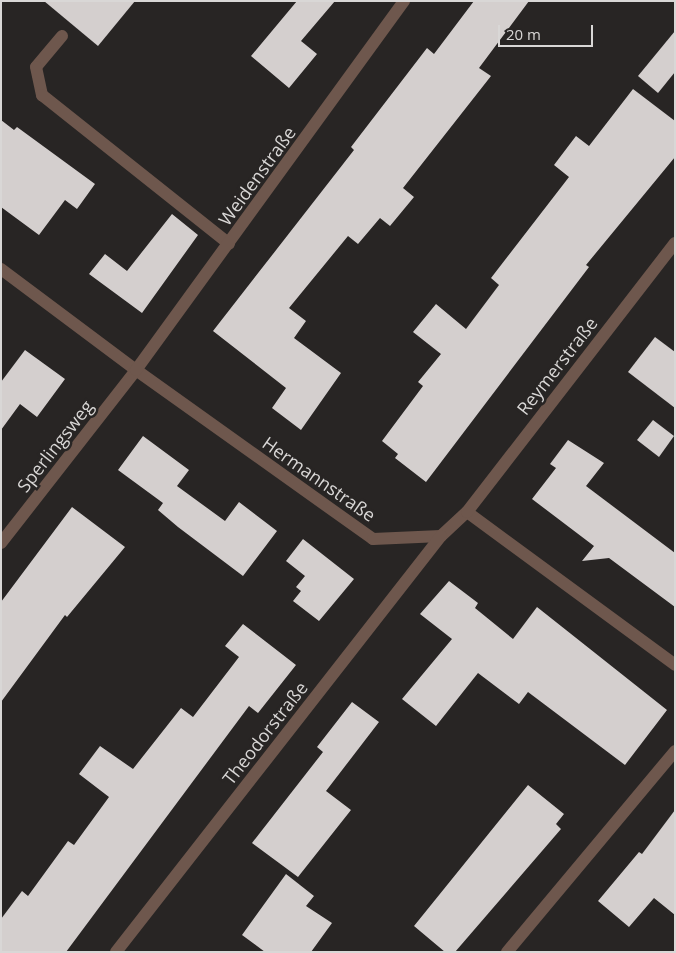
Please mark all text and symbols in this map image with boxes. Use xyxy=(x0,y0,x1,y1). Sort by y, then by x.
scale bar xyxy=(501,15,596,47)
text: 20 m xyxy=(506,24,541,44)
street label: Weidenstraße xyxy=(214,122,300,230)
street label: Reymerstraße xyxy=(512,313,602,419)
street label: Sperlingsweg xyxy=(12,396,98,496)
street label: Hermannstraße xyxy=(258,432,380,526)
street label: Theodorstraße xyxy=(218,677,312,789)

